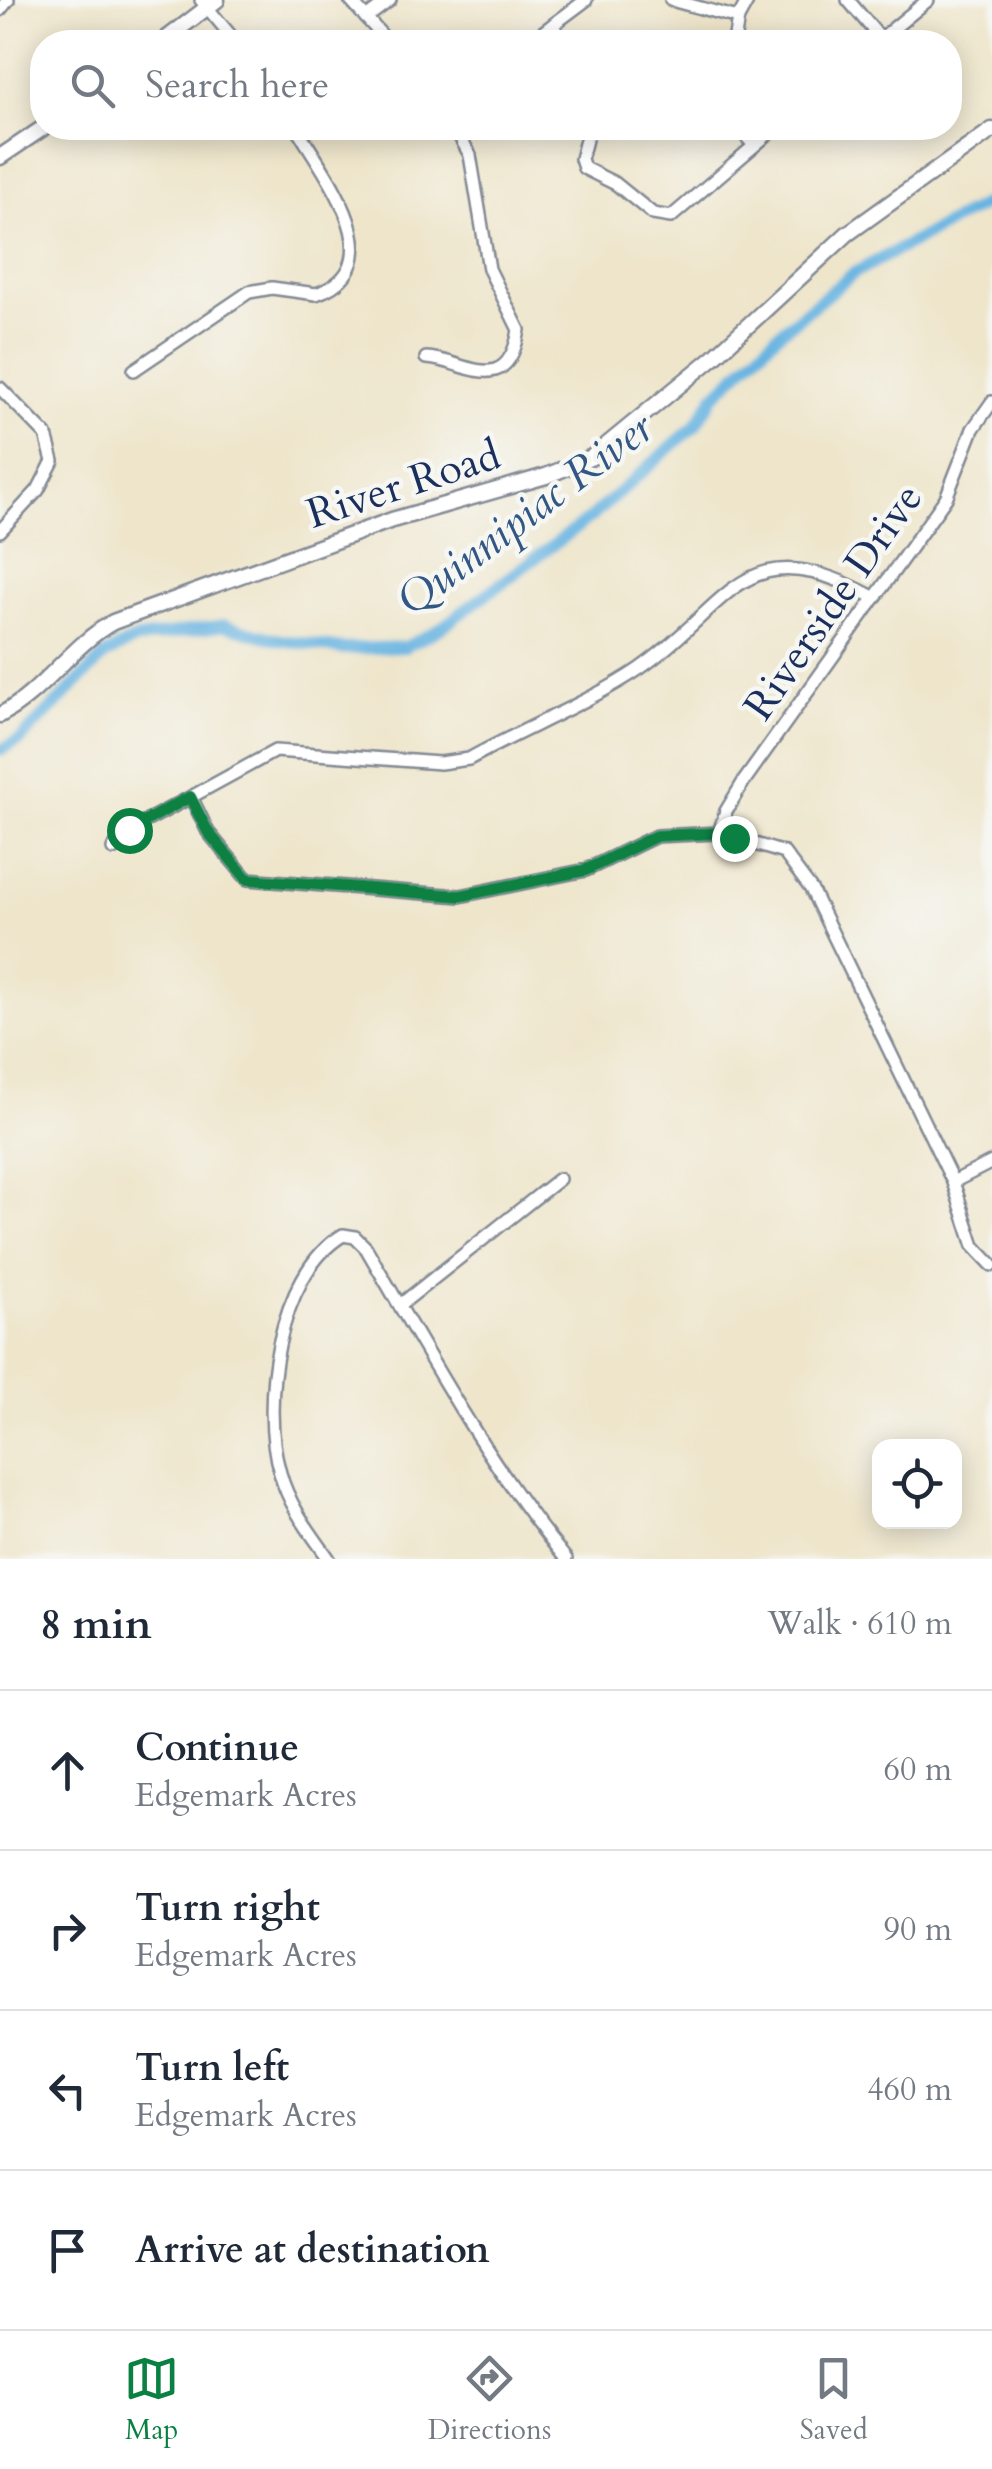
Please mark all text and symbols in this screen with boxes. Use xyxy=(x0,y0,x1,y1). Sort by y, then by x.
search box xyxy=(30,30,962,140)
icon: search xyxy=(65,58,120,113)
text: Search here xyxy=(145,59,329,111)
water label: Quinnipiac River xyxy=(385,397,666,631)
street label: River Road xyxy=(299,426,507,542)
street label: Riverside Drive xyxy=(731,472,936,732)
route start xyxy=(107,808,153,854)
route end xyxy=(712,816,758,862)
map controls xyxy=(872,1439,962,1529)
button: locate xyxy=(872,1439,962,1529)
text: 8 min xyxy=(40,1596,152,1653)
text: Walk · 610 m xyxy=(767,1602,952,1646)
text: Continue xyxy=(135,1722,299,1774)
icon: ahead xyxy=(40,1743,95,1798)
text: 60 m xyxy=(884,1748,952,1792)
text: Edgemark Acres xyxy=(135,1774,357,1818)
text: Turn right xyxy=(135,1882,320,1934)
icon: right xyxy=(40,1903,95,1958)
text: 90 m xyxy=(884,1908,952,1952)
text: Edgemark Acres xyxy=(135,1934,357,1978)
text: Turn left xyxy=(135,2042,289,2094)
icon: left xyxy=(40,2063,95,2118)
text: 460 m xyxy=(867,2068,952,2112)
text: Edgemark Acres xyxy=(135,2094,357,2138)
icon: arrive xyxy=(40,2223,95,2278)
text: Arrive at destination xyxy=(135,2224,490,2276)
tab: Map xyxy=(124,2351,179,2449)
tab: Directions xyxy=(428,2351,551,2449)
tab: Saved xyxy=(800,2351,868,2449)

